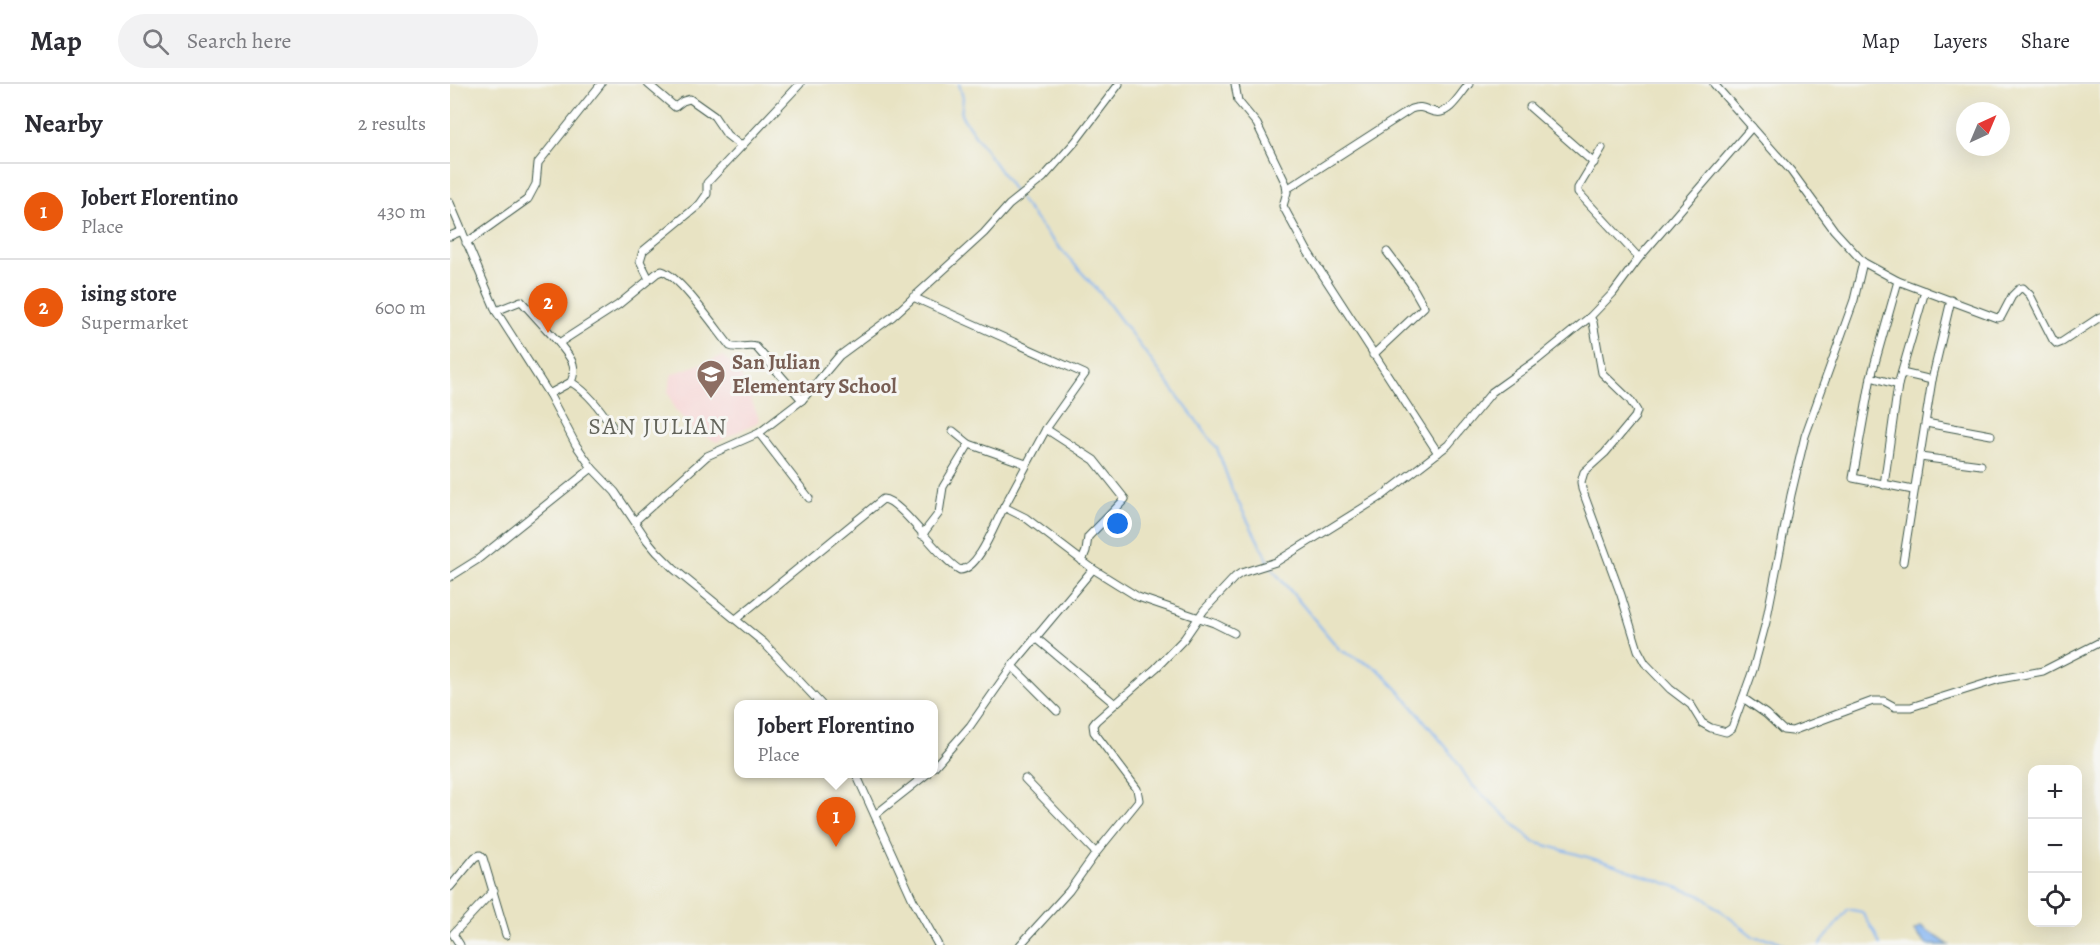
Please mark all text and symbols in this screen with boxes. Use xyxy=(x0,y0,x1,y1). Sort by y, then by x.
search box xyxy=(118,14,538,68)
text: Map xyxy=(30,22,82,60)
icon: search xyxy=(139,25,172,58)
text: Search here xyxy=(187,26,291,56)
text: Map xyxy=(1861,27,1900,55)
text: Layers xyxy=(1933,27,1988,55)
text: Share xyxy=(2021,27,2070,55)
north arrow xyxy=(1956,102,2010,156)
text: Nearby xyxy=(24,106,103,141)
text: 2 results xyxy=(358,110,426,137)
text: Jobert Florentino xyxy=(81,183,238,213)
text: 1 xyxy=(40,198,47,225)
text: 430 m xyxy=(377,198,426,225)
text: Place xyxy=(81,213,123,240)
text: ising store xyxy=(81,279,177,309)
pin: 2 xyxy=(528,284,568,333)
text: 2 xyxy=(39,294,48,321)
text: 600 m xyxy=(375,294,426,321)
text: Supermarket xyxy=(81,309,188,336)
place label: San Julian Elementary School xyxy=(732,348,897,400)
school or university icon: San Julian Elementary School xyxy=(695,358,727,400)
district label: SAN JULIAN xyxy=(588,410,728,442)
your location xyxy=(1103,509,1132,538)
popup xyxy=(734,700,938,778)
text: Jobert Florentino xyxy=(757,711,915,741)
text: Place xyxy=(757,741,800,768)
map controls xyxy=(2028,765,2082,927)
button: + xyxy=(2028,765,2082,819)
pin: 1 xyxy=(816,798,856,847)
button: − xyxy=(2028,819,2082,873)
button: locate xyxy=(2028,873,2082,927)

